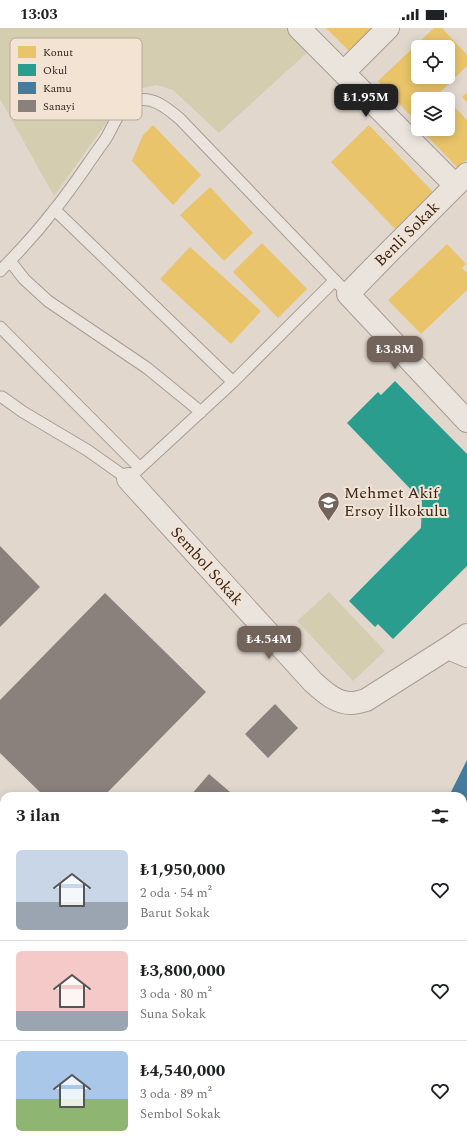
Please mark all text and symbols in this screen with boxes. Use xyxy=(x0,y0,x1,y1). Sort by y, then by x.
text: 13:03 xyxy=(20,3,58,26)
legend xyxy=(10,38,142,120)
map controls xyxy=(411,40,455,136)
button: locate xyxy=(411,40,455,84)
text: Konut xyxy=(43,44,73,61)
text: Okul xyxy=(43,62,67,79)
text: Kamu xyxy=(43,80,72,97)
pin: ₺1.95M xyxy=(333,84,399,118)
text: ₺1.95M xyxy=(343,87,389,107)
button: layers xyxy=(411,92,455,136)
text: Sanayi xyxy=(43,98,75,115)
street label: Benli Sokak xyxy=(369,196,445,272)
pin: ₺3.8M xyxy=(367,336,423,370)
text: ₺3.8M xyxy=(376,339,414,359)
place label: Mehmet Akif Ersoy İlkokulu xyxy=(344,481,448,523)
school or university icon: Mehmet Akif Ersoy İlkokulu xyxy=(316,489,342,522)
street label: Sembol Sokak xyxy=(165,521,249,611)
pin: ₺4.54M xyxy=(236,626,302,660)
text: ₺4.54M xyxy=(246,629,292,649)
text: 3 ilan xyxy=(16,803,60,829)
icon: filters xyxy=(429,805,451,827)
text: ₺1,950,000 xyxy=(140,857,225,883)
icon: home xyxy=(48,866,96,914)
icon: heart xyxy=(429,879,451,901)
text: 2 oda · 54 m² xyxy=(140,883,212,903)
text: Barut Sokak xyxy=(140,903,210,923)
text: ₺3,800,000 xyxy=(140,958,225,984)
icon: home xyxy=(48,967,96,1015)
icon: heart xyxy=(429,980,451,1002)
text: 3 oda · 80 m² xyxy=(140,984,212,1004)
text: Suna Sokak xyxy=(140,1004,206,1024)
text: ₺4,540,000 xyxy=(140,1058,225,1084)
icon: home xyxy=(48,1067,96,1115)
icon: heart xyxy=(429,1080,451,1102)
text: 3 oda · 89 m² xyxy=(140,1084,212,1104)
text: Sembol Sokak xyxy=(140,1104,221,1124)

